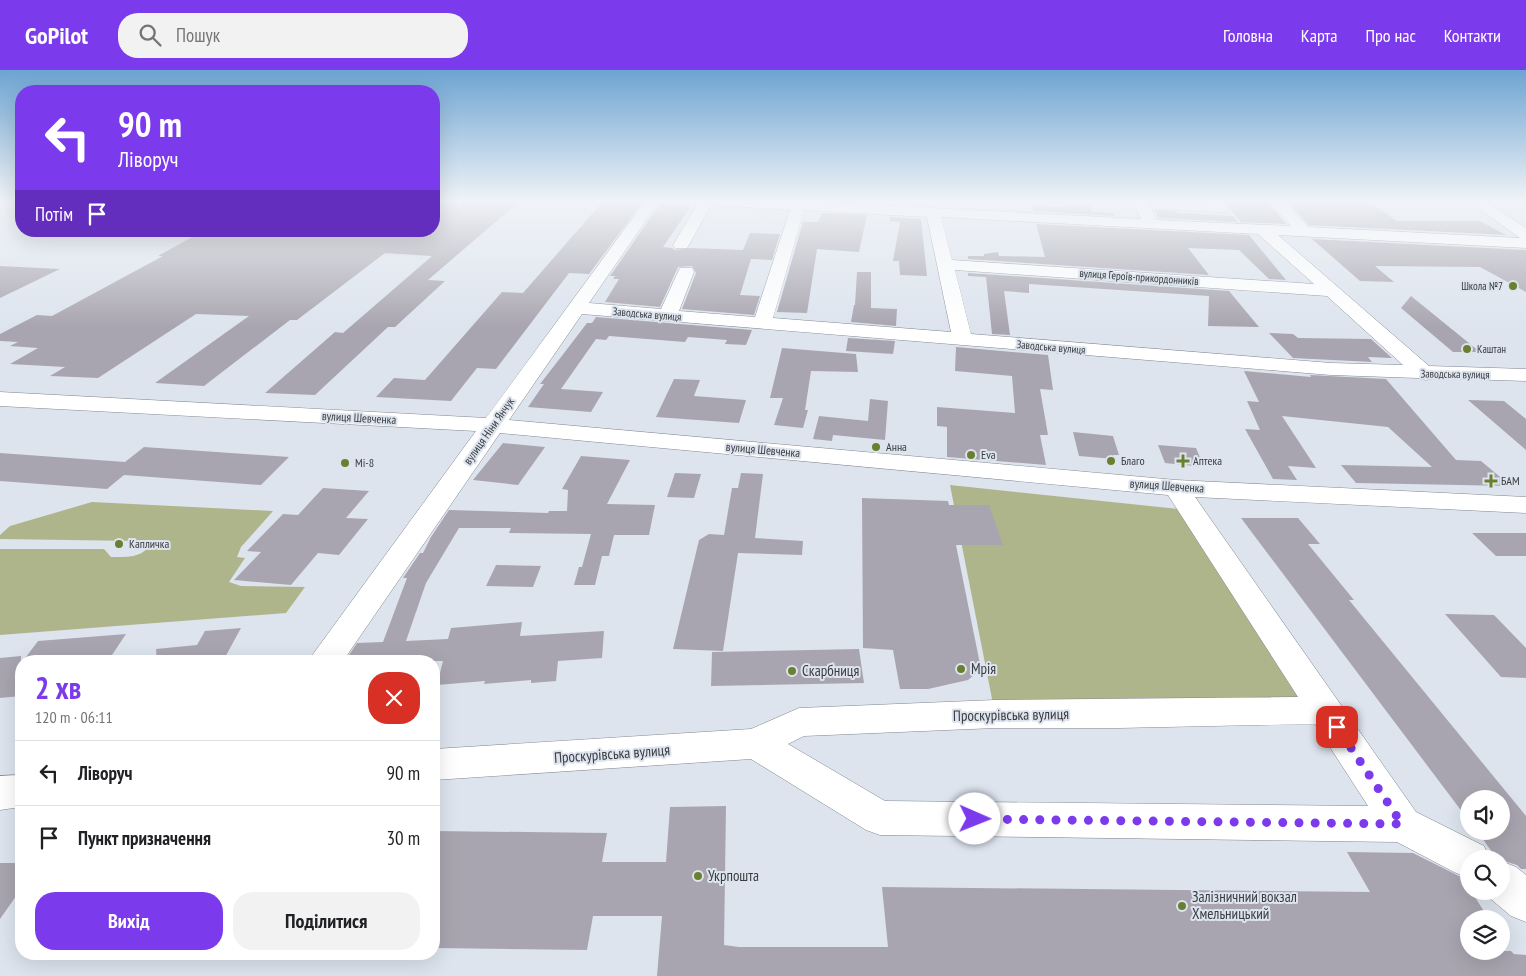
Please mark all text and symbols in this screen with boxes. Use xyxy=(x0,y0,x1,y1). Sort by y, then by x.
search box xyxy=(118,13,468,58)
text: GoPilot xyxy=(25,20,88,51)
icon: search xyxy=(136,21,164,49)
text: Пошук xyxy=(176,23,220,47)
text: Головна xyxy=(1223,24,1273,47)
text: Карта xyxy=(1301,24,1338,47)
text: Про нас xyxy=(1366,24,1416,47)
text: Контакти xyxy=(1444,24,1501,47)
text: 90 m xyxy=(118,101,182,147)
icon: left xyxy=(35,105,100,170)
text: Ліворуч xyxy=(118,145,179,173)
icon: arrive xyxy=(83,200,111,228)
text: Потім xyxy=(35,202,73,226)
street label: вулиця Героїв-прикордонників xyxy=(1079,266,1200,288)
place label: Школа №7 xyxy=(1461,279,1503,293)
marker: Школа №7 xyxy=(1507,280,1519,292)
street label: Заводська вулиця xyxy=(612,304,682,324)
street label: Заводська вулиця xyxy=(1016,337,1086,357)
place label: Каштан xyxy=(1477,342,1506,356)
marker: Каштан xyxy=(1461,343,1473,355)
street label: Заводська вулиця xyxy=(1420,366,1490,382)
street label: вулиця Ніни Янчук xyxy=(460,394,517,467)
street label: вулиця Шевченка xyxy=(321,408,397,427)
street label: вулиця Шевченка xyxy=(725,439,801,460)
place label: Анна xyxy=(886,439,907,454)
marker: Анна xyxy=(870,441,882,453)
place label: Eva xyxy=(981,447,996,462)
marker: Eva xyxy=(965,449,977,461)
place label: Благо xyxy=(1121,453,1145,468)
place label: Аптека xyxy=(1193,453,1222,468)
place label: Mi-8 xyxy=(355,455,374,470)
marker: Благо xyxy=(1105,455,1117,467)
marker: Аптека xyxy=(1177,455,1189,467)
marker: Mi-8 xyxy=(339,457,351,469)
place label: БАМ xyxy=(1501,473,1520,488)
street label: вулиця Шевченка xyxy=(1129,475,1205,496)
marker: БАМ xyxy=(1485,475,1497,487)
place label: Капличка xyxy=(129,536,169,551)
marker: Капличка xyxy=(113,538,125,550)
place label: Мрія xyxy=(971,659,996,678)
place label: Скарбниця xyxy=(802,661,859,680)
marker: Мрія xyxy=(955,663,967,675)
marker: Скарбниця xyxy=(786,665,798,677)
text: 2 хв xyxy=(35,668,81,707)
button: close xyxy=(368,672,420,724)
street label: Проскурівська вулиця xyxy=(953,704,1069,725)
pin xyxy=(1316,706,1358,748)
text: 120 m · 06:11 xyxy=(35,707,113,727)
icon: arrive xyxy=(1323,713,1351,741)
street label: Проскурівська вулиця xyxy=(553,740,671,767)
icon: left xyxy=(35,759,63,787)
text: Ліворуч xyxy=(78,761,132,785)
text: 90 m xyxy=(387,761,420,785)
map controls xyxy=(1460,790,1510,960)
button: sound xyxy=(1460,790,1510,840)
position arrow xyxy=(948,792,1000,844)
icon: arrive xyxy=(35,824,63,852)
text: Пункт призначення xyxy=(78,826,211,850)
text: 30 m xyxy=(387,826,420,850)
button: search xyxy=(1460,850,1510,900)
place label: Укрпошта xyxy=(708,866,759,885)
marker: Укрпошта xyxy=(692,870,704,882)
place label: Залізничний вокзал Хмельницький xyxy=(1192,887,1297,923)
button: Вихід xyxy=(35,892,223,950)
button: Поділитися xyxy=(233,892,420,950)
marker: Залізничний вокзал Хмельницький xyxy=(1176,900,1188,912)
button: layers xyxy=(1460,910,1510,960)

